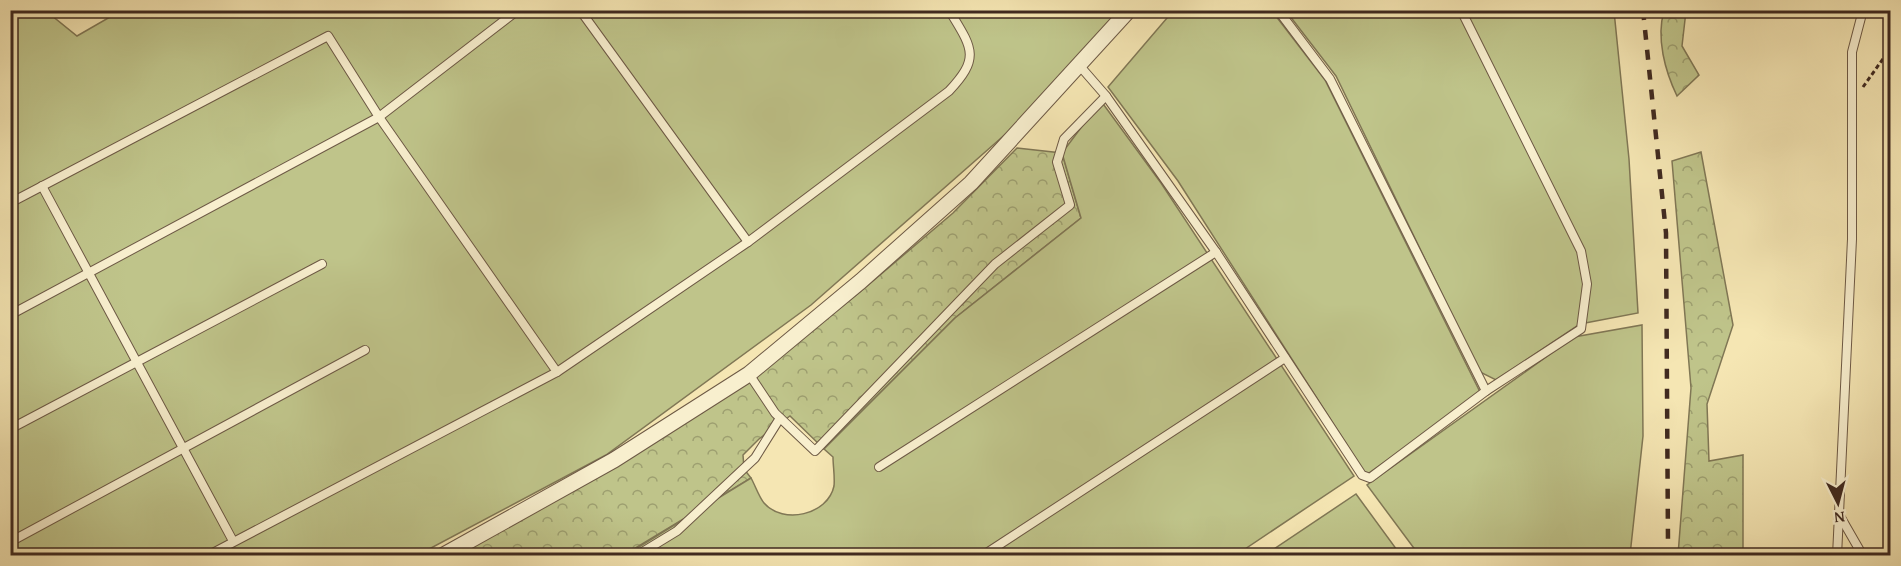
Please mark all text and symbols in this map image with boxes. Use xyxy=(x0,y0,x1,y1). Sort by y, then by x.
north arrow xyxy=(1808,473,1868,533)
text: N xyxy=(1833,505,1846,530)

